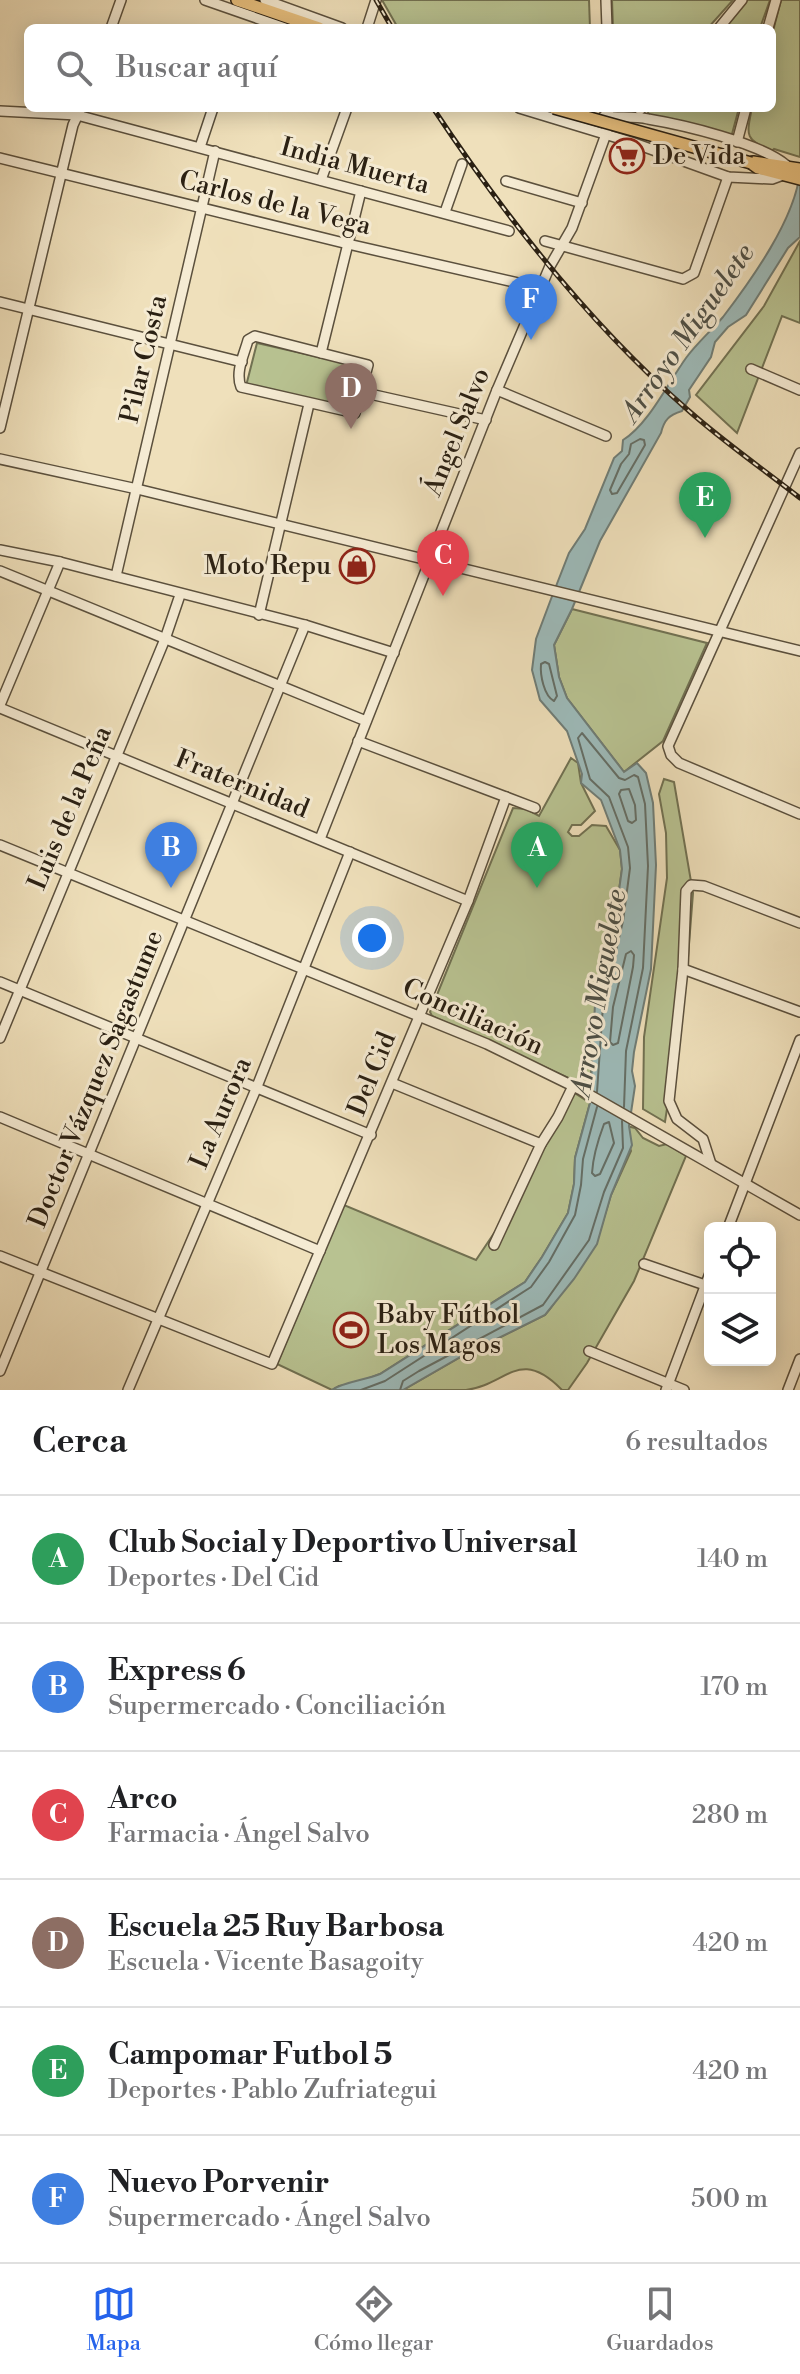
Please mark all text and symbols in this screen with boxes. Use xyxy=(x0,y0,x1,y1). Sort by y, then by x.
search box xyxy=(24,24,776,112)
icon: search xyxy=(52,46,96,90)
text: Buscar aquí xyxy=(116,49,278,87)
street label: India Muerta xyxy=(277,131,434,201)
supermarket icon: De Vida xyxy=(608,137,646,175)
place label: De Vida xyxy=(653,140,746,172)
street label: Carlos de la Vega xyxy=(176,164,375,242)
water label: Arroyo Miguelete xyxy=(612,237,762,431)
pin: F xyxy=(505,274,557,340)
street label: Pilar Costa xyxy=(114,291,174,426)
street label: Ángel Salvo xyxy=(415,362,497,502)
pin: D xyxy=(325,363,377,429)
pin: E xyxy=(679,472,731,538)
pin: C xyxy=(417,530,469,596)
shop icon: Moto Repu xyxy=(338,547,376,585)
place label: Moto Repu xyxy=(204,550,331,582)
street label: Luis de la Peña xyxy=(21,721,119,895)
street label: Fraternidad xyxy=(170,743,314,825)
pin: B xyxy=(145,822,197,888)
pin: A xyxy=(511,822,563,888)
water label: Arroyo Miguelete xyxy=(563,887,634,1102)
your location xyxy=(352,918,392,958)
street label: Doctor Vázquez Sagastume xyxy=(22,926,170,1232)
street label: Conciliación xyxy=(398,972,548,1062)
street label: Del Cid xyxy=(341,1027,403,1121)
street label: La Aurora xyxy=(183,1052,259,1174)
map controls xyxy=(704,1222,776,1366)
button: locate xyxy=(704,1222,776,1294)
button: layers xyxy=(704,1294,776,1366)
place label: Baby Fútbol Los Magos xyxy=(376,1299,520,1361)
sports icon: Baby Fútbol Los Magos xyxy=(332,1311,370,1349)
text: Cerca xyxy=(32,1421,127,1463)
text: 6 resultados xyxy=(625,1426,768,1458)
text: Club Social y Deportivo Universal xyxy=(108,1524,577,1562)
text: A xyxy=(49,1543,67,1575)
text: 140 m xyxy=(697,1543,768,1575)
text: Deportes · Del Cid xyxy=(108,1562,319,1594)
text: Express 6 xyxy=(108,1652,246,1690)
text: B xyxy=(48,1671,68,1703)
text: 170 m xyxy=(700,1671,768,1703)
text: Supermercado · Conciliación xyxy=(108,1690,446,1722)
text: Arco xyxy=(108,1780,178,1818)
text: C xyxy=(49,1799,67,1831)
text: 280 m xyxy=(692,1799,768,1831)
text: Farmacia · Ángel Salvo xyxy=(108,1818,370,1850)
text: Escuela 25 Ruy Barbosa xyxy=(108,1908,444,1946)
text: D xyxy=(48,1927,68,1959)
text: 420 m xyxy=(692,1927,768,1959)
text: Escuela · Vicente Basagoity xyxy=(108,1946,423,1978)
text: Campomar Futbol 5 xyxy=(108,2036,392,2074)
text: E xyxy=(49,2055,67,2087)
text: 420 m xyxy=(692,2055,768,2087)
text: Deportes · Pablo Zufriategui xyxy=(108,2074,437,2106)
text: Nuevo Porvenir xyxy=(108,2164,329,2202)
text: F xyxy=(49,2183,67,2215)
text: 500 m xyxy=(691,2183,768,2215)
text: Supermercado · Ángel Salvo xyxy=(108,2202,431,2234)
tab: Mapa xyxy=(86,2282,141,2357)
tab: Cómo llegar xyxy=(314,2282,433,2357)
tab: Guardados xyxy=(606,2282,714,2357)

